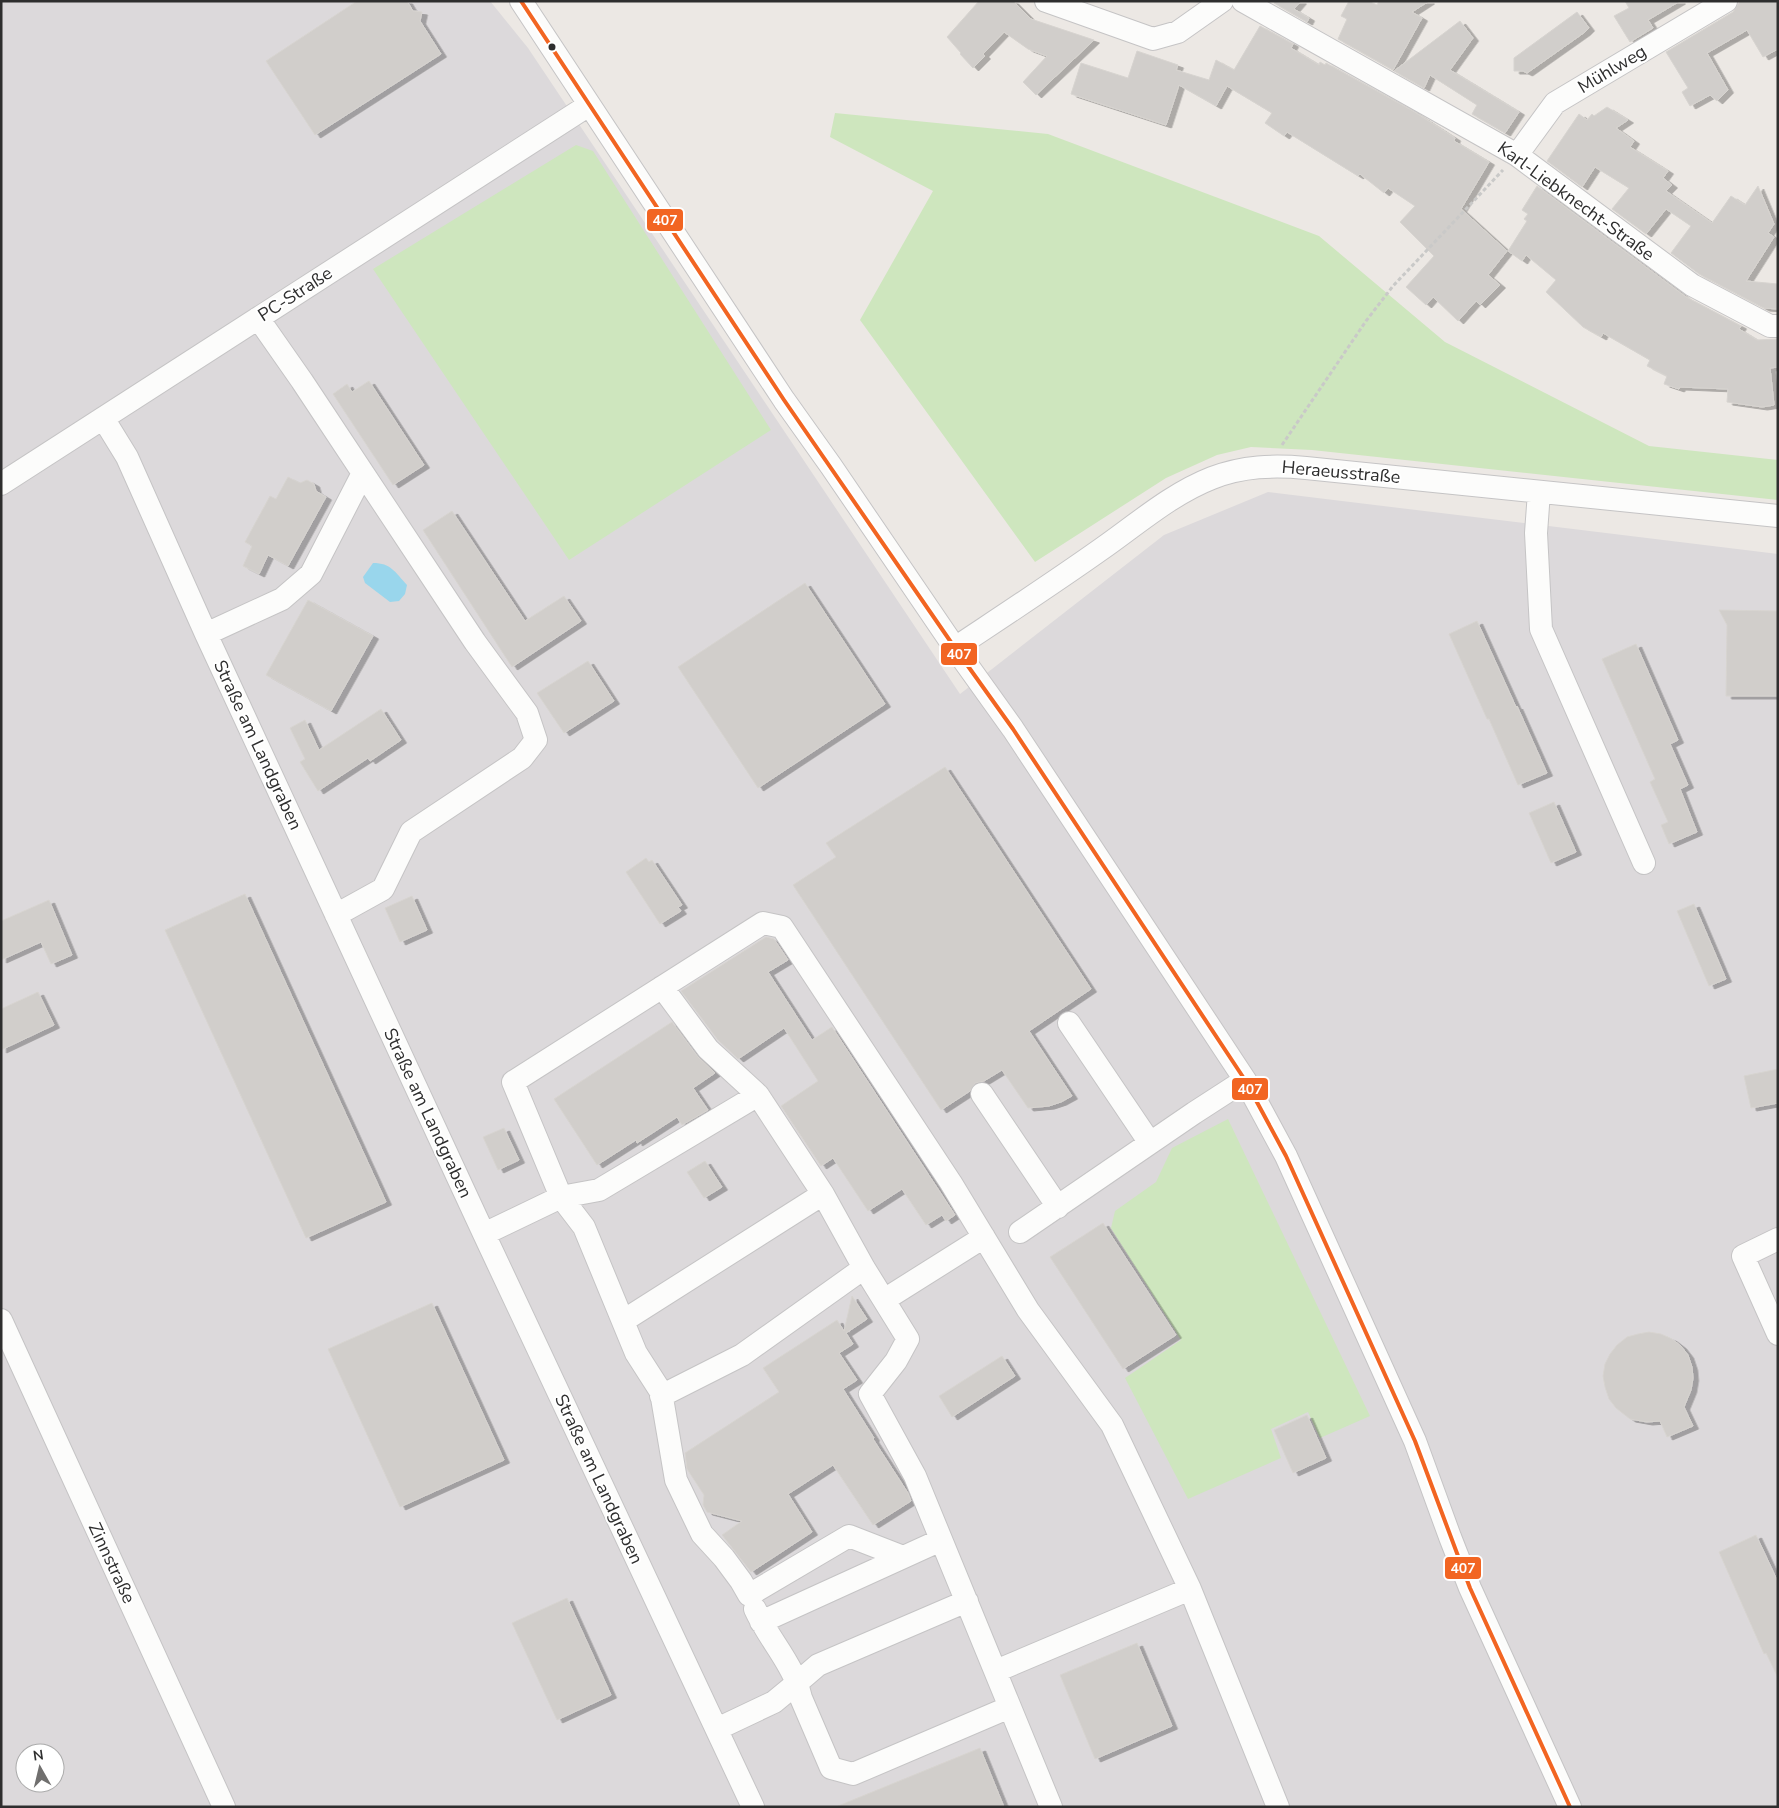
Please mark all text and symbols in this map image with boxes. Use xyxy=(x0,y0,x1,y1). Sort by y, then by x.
street label: Mühlweg xyxy=(1573,39,1651,99)
unlabelled marker xyxy=(547,42,557,52)
street label: Karl-Liebknecht-Straße xyxy=(1493,136,1659,266)
line badge: 407 xyxy=(646,208,684,232)
text: 407 xyxy=(652,211,678,230)
street label: PC-Straße xyxy=(253,261,337,327)
street label: Heraeusstraße xyxy=(1281,455,1401,489)
line badge: 407 xyxy=(940,642,978,666)
text: 407 xyxy=(946,645,972,664)
street label: Straße am Landgraben xyxy=(208,656,308,834)
street label: Straße am Landgraben xyxy=(378,1024,478,1202)
line badge: 407 xyxy=(1231,1077,1269,1101)
text: 407 xyxy=(1237,1080,1263,1099)
street label: Straße am Landgraben xyxy=(549,1390,649,1568)
street label: Zinnstraße xyxy=(83,1519,141,1607)
line badge: 407 xyxy=(1444,1556,1482,1580)
text: 407 xyxy=(1450,1559,1476,1578)
north arrow xyxy=(15,1743,65,1793)
text: N xyxy=(32,1745,45,1766)

